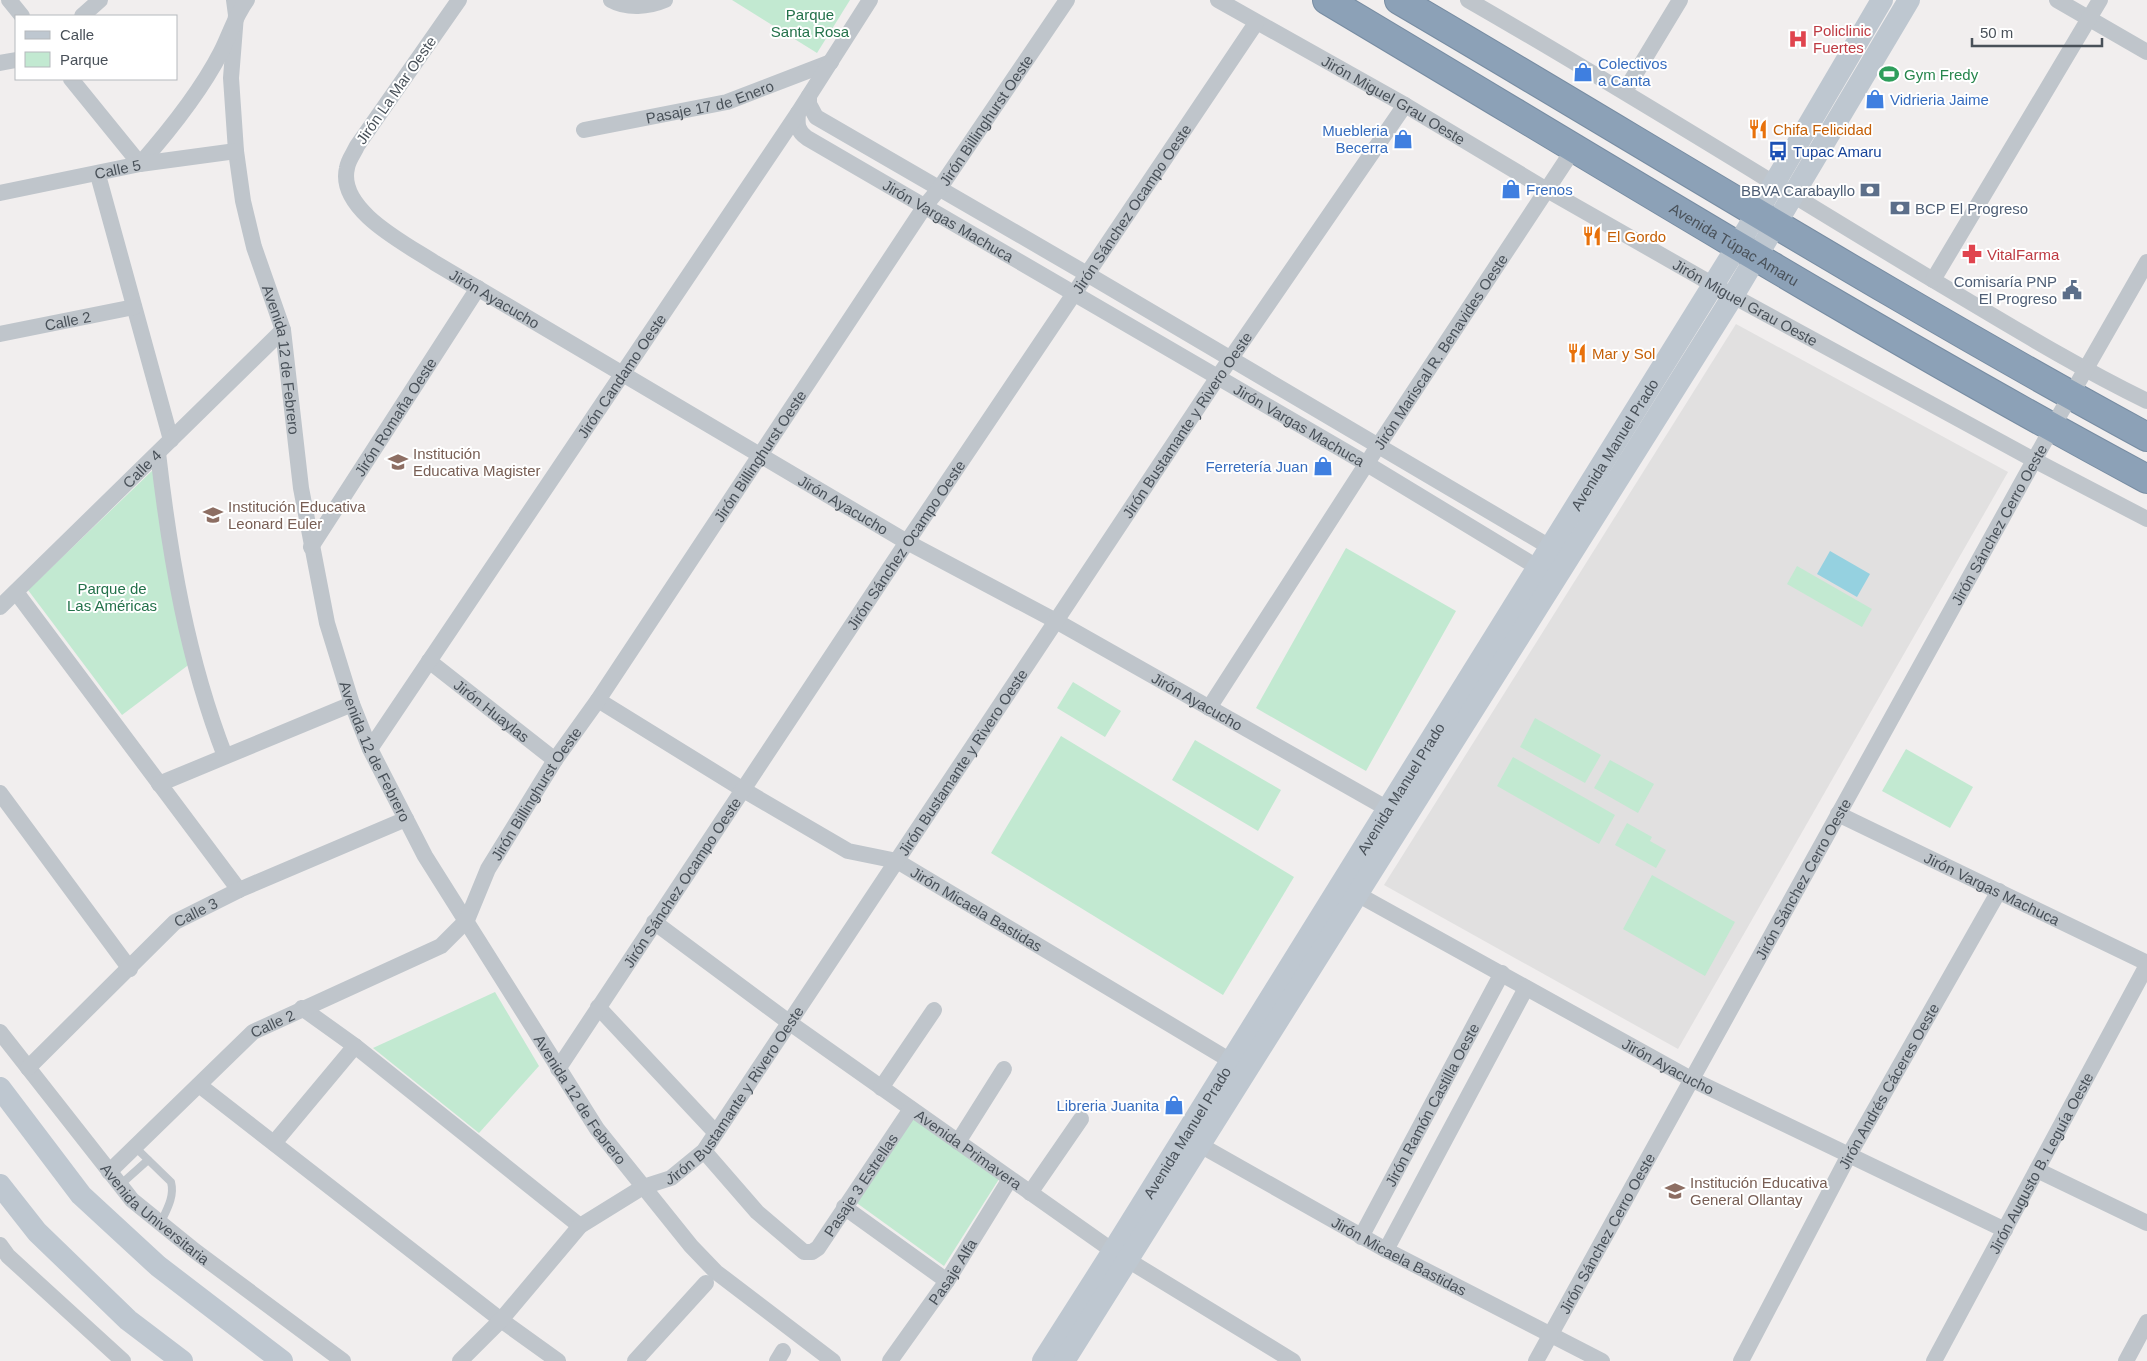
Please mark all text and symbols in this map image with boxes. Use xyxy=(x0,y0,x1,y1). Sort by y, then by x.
park label: Parque Santa Rosa xyxy=(771,6,850,40)
legend xyxy=(15,15,178,80)
scale bar xyxy=(1972,15,2102,47)
place label: Policlinic Fuertes xyxy=(1813,22,1872,56)
text: 50 m xyxy=(1980,24,2013,41)
text: Calle xyxy=(60,26,94,43)
hospital icon: Policlinic Fuertes xyxy=(1787,28,1809,50)
street label: Jirón La Mar Oeste xyxy=(352,33,440,147)
text: Parque xyxy=(60,51,108,68)
street label: Jirón Billinghurst Oeste xyxy=(935,51,1036,189)
street label: Jirón Miguel Grau Oeste xyxy=(1319,52,1468,148)
place label: Colectivos a Canta xyxy=(1598,55,1667,89)
shop icon: Colectivos a Canta xyxy=(1572,61,1594,83)
sports icon: Gym Fredy xyxy=(1878,63,1900,85)
place label: Gym Fredy xyxy=(1904,66,1979,83)
street label: Pasaje 17 de Enero xyxy=(644,76,776,126)
shop icon: Vidrieria Jaime xyxy=(1864,88,1886,110)
place label: Vidrieria Jaime xyxy=(1890,91,1989,108)
restaurant icon: Chifa Felicidad xyxy=(1747,118,1769,140)
street label: Jirón Sánchez Ocampo Oeste xyxy=(1068,121,1194,296)
place label: Chifa Felicidad xyxy=(1773,121,1872,138)
place label: Muebleria Becerra xyxy=(1322,122,1389,156)
shop icon: Muebleria Becerra xyxy=(1392,128,1414,150)
bus stop icon: Tupac Amaru xyxy=(1767,140,1789,162)
place label: Tupac Amaru xyxy=(1793,143,1882,160)
street label: Calle 5 xyxy=(93,156,142,182)
street label: Jirón Vargas Machuca xyxy=(880,176,1017,265)
shop icon: Frenos xyxy=(1500,178,1522,200)
bank icon: BBVA Carabayllo xyxy=(1859,179,1881,201)
place label: Frenos xyxy=(1526,181,1573,198)
place label: BBVA Carabayllo xyxy=(1741,182,1855,199)
bank icon: BCP El Progreso xyxy=(1889,197,1911,219)
street label: Avenida Túpac Amaru xyxy=(1667,199,1802,289)
place label: BCP El Progreso xyxy=(1915,200,2028,217)
restaurant icon: El Gordo xyxy=(1581,225,1603,247)
place label: El Gordo xyxy=(1607,228,1666,245)
pharmacy icon: VitalFarma xyxy=(1961,243,1983,265)
place label: VitalFarma xyxy=(1987,246,2060,263)
street label: Jirón Mariscal R. Benavides Oeste xyxy=(1370,251,1511,452)
street label: Jirón Miguel Grau Oeste xyxy=(1670,255,1821,349)
street label: Jirón Ayacucho xyxy=(447,265,543,331)
place label: Comisaría PNP El Progreso xyxy=(1954,273,2057,307)
public building icon: Comisaría PNP El Progreso xyxy=(2061,279,2083,301)
street label: Avenida 12 de Febrero xyxy=(259,282,303,435)
street label: Calle 2 xyxy=(43,307,92,333)
street label: Jirón Candamo Oeste xyxy=(573,310,669,441)
street label: Jirón Bustamante y Rivero Oeste xyxy=(1118,328,1255,521)
restaurant icon: Mar y Sol xyxy=(1566,342,1588,364)
place label: Mar y Sol xyxy=(1592,345,1655,362)
street label: Jirón Romaña Oeste xyxy=(351,354,439,479)
street label: Avenida Manuel Prado xyxy=(1567,376,1661,513)
street label: Jirón Vargas Machuca xyxy=(1231,380,1368,470)
street label: Jirón Billinghurst Oeste xyxy=(710,387,809,525)
street label: Jirón Sánchez Cerro Oeste xyxy=(1947,441,2050,608)
place label: Institución Educativa Magister xyxy=(413,445,541,479)
street label: Calle 4 xyxy=(119,446,164,491)
school or university icon: Institución Educativa Magister xyxy=(387,451,409,473)
shop icon: Ferretería Juan xyxy=(1312,455,1334,477)
street label: Jirón Sánchez Ocampo Oeste xyxy=(843,457,968,633)
place label: Ferretería Juan xyxy=(1205,458,1308,475)
street label: Jirón Ayacucho xyxy=(795,471,891,538)
place label: Institución Educativa Leonard Euler xyxy=(228,498,366,532)
school or university icon: Institución Educativa Leonard Euler xyxy=(202,504,224,526)
park label: Parque de Las Américas xyxy=(67,580,157,614)
street label: Jirón Bustamante y Rivero Oeste xyxy=(894,665,1030,858)
street label: Jirón Ayacucho xyxy=(1149,669,1246,733)
street label: Jirón Huaylas xyxy=(451,676,533,745)
street label: Avenida 12 de Febrero xyxy=(337,679,414,824)
street label: Avenida Manuel Prado xyxy=(1353,720,1448,857)
street label: Jirón Billinghurst Oeste xyxy=(487,724,584,863)
street label: Jirón Sánchez Ocampo Oeste xyxy=(619,794,744,970)
street label: Jirón Sánchez Cerro Oeste xyxy=(1751,796,1854,962)
street label: Jirón Vargas Machuca xyxy=(1922,848,2063,928)
street label: Jirón Micaela Bastidas xyxy=(908,863,1045,955)
street label: Calle 3 xyxy=(171,894,220,930)
street label: Jirón Andrés Cáceres Oeste xyxy=(1835,1000,1942,1172)
street label: Jirón Bustamante y Rivero Oeste xyxy=(663,1003,806,1188)
street label: Calle 2 xyxy=(247,1006,297,1041)
street label: Jirón Ramón Castilla Oeste xyxy=(1381,1020,1482,1189)
street label: Avenida 12 de Febrero xyxy=(531,1031,630,1167)
street label: Jirón Ayacucho xyxy=(1620,1034,1717,1097)
street label: Avenida Manuel Prado xyxy=(1139,1064,1234,1201)
street label: Jirón Augusto B. Leguía Oeste xyxy=(1985,1069,2096,1257)
shop icon: Libreria Juanita xyxy=(1163,1094,1185,1116)
place label: Libreria Juanita xyxy=(1056,1097,1160,1114)
street label: Avenida Primavera xyxy=(912,1106,1026,1193)
street label: Pasaje 3 Estrellas xyxy=(820,1130,901,1239)
street label: Jirón Sánchez Cerro Oeste xyxy=(1555,1150,1658,1317)
street label: Avenida Universitaria xyxy=(98,1160,213,1268)
place label: Institución Educativa General Ollantay xyxy=(1690,1174,1828,1208)
school or university icon: Institución Educativa General Ollantay xyxy=(1664,1180,1686,1202)
street label: Jirón Micaela Bastidas xyxy=(1329,1213,1469,1298)
street label: Pasaje Alfa xyxy=(925,1235,980,1308)

